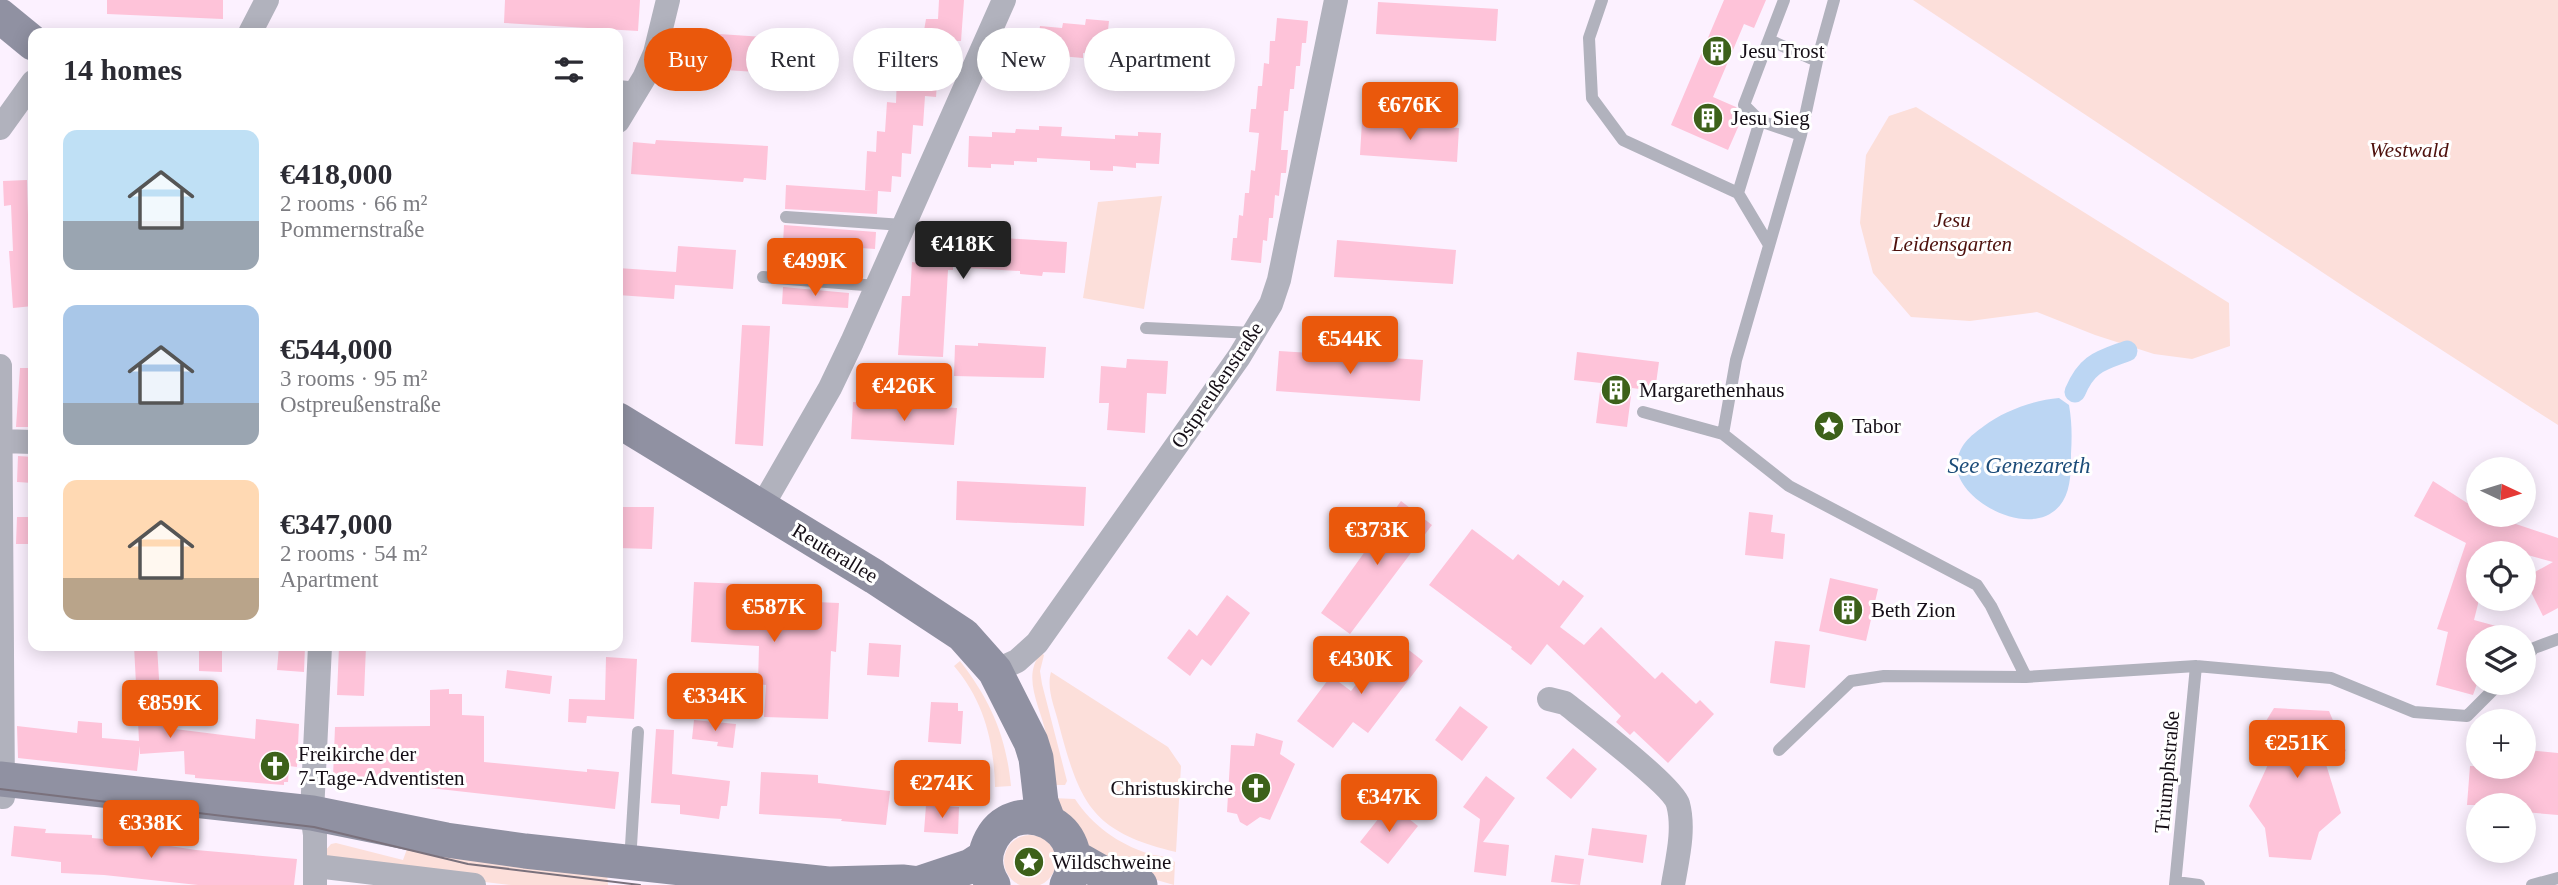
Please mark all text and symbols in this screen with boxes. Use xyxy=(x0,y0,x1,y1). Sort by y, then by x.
chip: Buy xyxy=(644,28,732,91)
chip: Rent xyxy=(746,28,839,91)
chip: Filters xyxy=(853,28,963,91)
chip: New xyxy=(977,28,1070,91)
chip: Apartment xyxy=(1084,28,1235,91)
building icon: Jesu Trost xyxy=(1700,34,1734,68)
place label: Jesu Trost xyxy=(1740,39,1825,63)
icon: filters xyxy=(550,51,588,89)
text: 14 homes xyxy=(63,53,182,86)
pin: €676K xyxy=(1361,82,1459,142)
text: €676K xyxy=(1378,92,1442,117)
building icon: Jesu Sieg xyxy=(1691,101,1725,135)
place label: Jesu Sieg xyxy=(1731,106,1810,130)
park label: Westwald xyxy=(2369,138,2449,162)
text: €418,000 xyxy=(280,157,393,190)
icon: home xyxy=(119,158,203,242)
text: 2 rooms · 66 m² xyxy=(280,191,427,216)
park label: Jesu Leidensgarten xyxy=(1891,208,2012,256)
text: Pommernstraße xyxy=(280,217,424,242)
pin: €418K xyxy=(914,222,1012,281)
text: €418K xyxy=(931,231,995,256)
pin: €499K xyxy=(766,238,864,298)
text: €499K xyxy=(783,248,847,273)
pin: €544K xyxy=(1301,316,1399,376)
street label: Ostpreußenstraße xyxy=(1166,317,1268,453)
text: €544K xyxy=(1318,326,1382,351)
text: €544,000 xyxy=(280,332,393,365)
icon: home xyxy=(119,333,203,417)
pin: €426K xyxy=(855,364,953,423)
text: 3 rooms · 95 m² xyxy=(280,366,427,391)
text: €426K xyxy=(872,373,936,398)
building icon: Margarethenhaus xyxy=(1599,373,1633,407)
place label: Margarethenhaus xyxy=(1639,378,1784,402)
text: Ostpreußenstraße xyxy=(280,392,441,417)
place icon: Tabor xyxy=(1812,409,1846,443)
place label: Tabor xyxy=(1852,414,1901,438)
water label: See Genezareth xyxy=(1948,453,2090,478)
north arrow xyxy=(2466,457,2536,527)
map controls xyxy=(2466,457,2536,863)
text: €347,000 xyxy=(280,507,393,540)
icon: home xyxy=(119,508,203,592)
pin: €373K xyxy=(1328,508,1426,567)
text: €373K xyxy=(1345,517,1409,542)
street label: Reuterallee xyxy=(788,518,882,588)
text: 2 rooms · 54 m² xyxy=(280,541,427,566)
button: locate xyxy=(2466,541,2536,611)
text: Apartment xyxy=(280,567,378,592)
pin: €587K xyxy=(725,584,823,644)
building icon: Beth Zion xyxy=(1831,593,1865,627)
text: €587K xyxy=(742,594,806,619)
place label: Beth Zion xyxy=(1871,598,1956,622)
button: layers xyxy=(2466,625,2536,695)
pin: €430K xyxy=(1312,636,1410,696)
text: €430K xyxy=(1329,646,1393,671)
pin: €334K xyxy=(666,674,764,733)
pin: €859K xyxy=(121,680,219,740)
text: €334K xyxy=(683,683,747,708)
text: €859K xyxy=(138,690,202,715)
button: + xyxy=(2466,709,2536,779)
street label: Triumphstraße xyxy=(2150,710,2184,834)
pin: €251K xyxy=(2248,720,2346,780)
text: €251K xyxy=(2265,730,2329,755)
place label: Freikirche der 7-Tage-Adventisten xyxy=(298,742,465,790)
church icon: Freikirche der 7-Tage-Adventisten xyxy=(258,749,292,783)
pin: €274K xyxy=(893,760,991,820)
text: €274K xyxy=(910,770,974,795)
church icon: Christuskirche xyxy=(1239,771,1273,805)
pin: €347K xyxy=(1340,774,1438,834)
place label: Christuskirche xyxy=(1111,776,1233,800)
text: €347K xyxy=(1357,784,1421,809)
button: − xyxy=(2466,793,2536,863)
pin: €338K xyxy=(102,800,200,860)
text: €338K xyxy=(119,810,183,835)
place icon: Wildschweine xyxy=(1012,845,1046,879)
place label: Wildschweine xyxy=(1052,850,1171,874)

